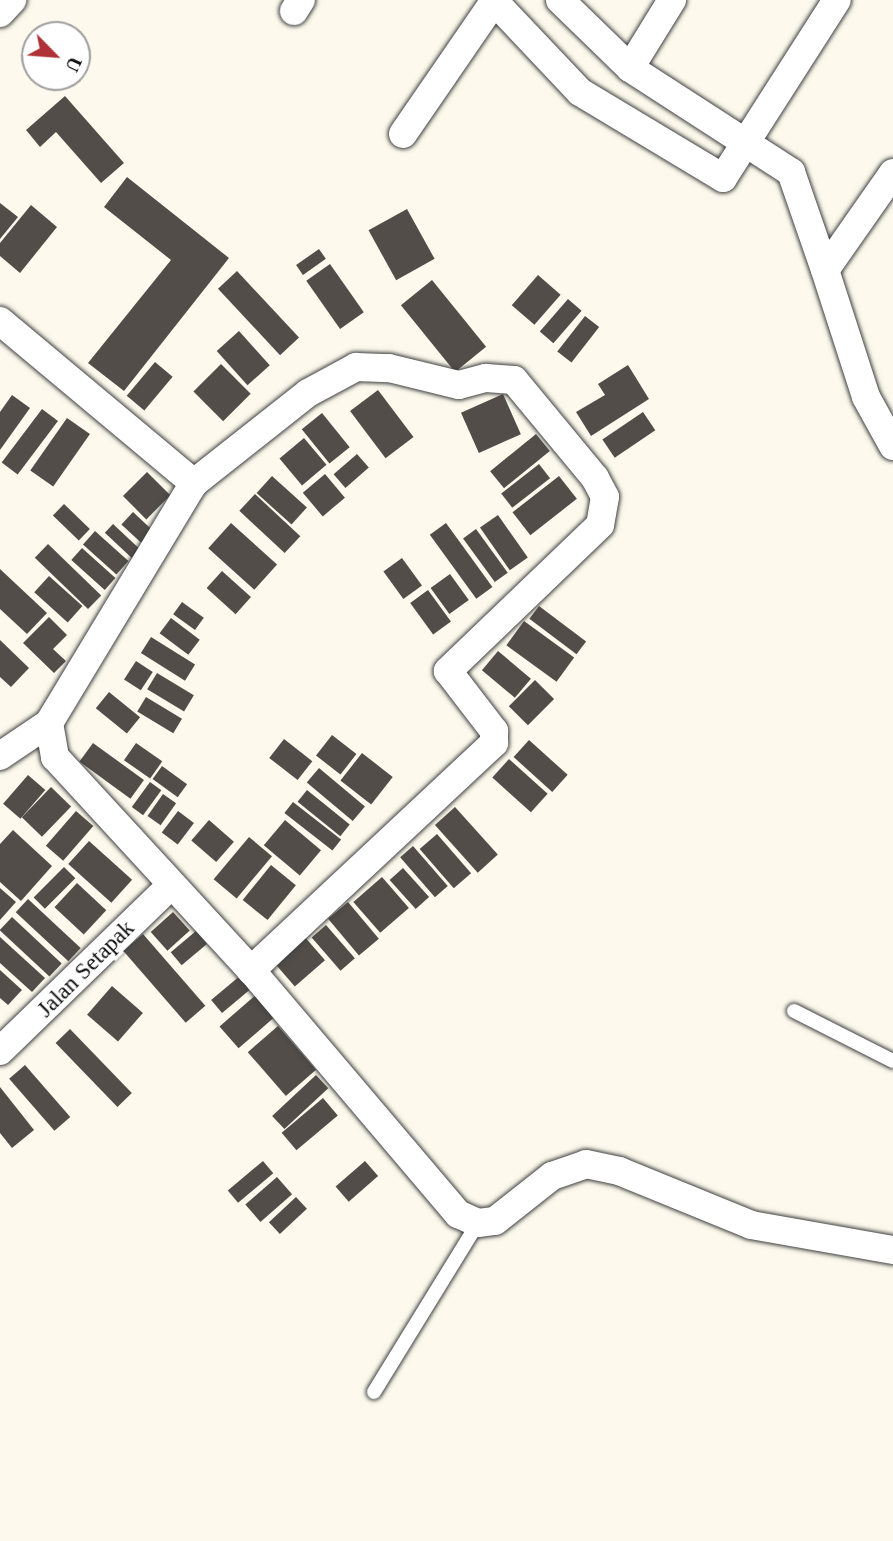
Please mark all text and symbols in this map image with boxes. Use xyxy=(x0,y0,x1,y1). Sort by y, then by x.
north arrow xyxy=(21,21,91,91)
text: U xyxy=(61,54,86,75)
street label: Jalan Setapak xyxy=(32,915,140,1023)

